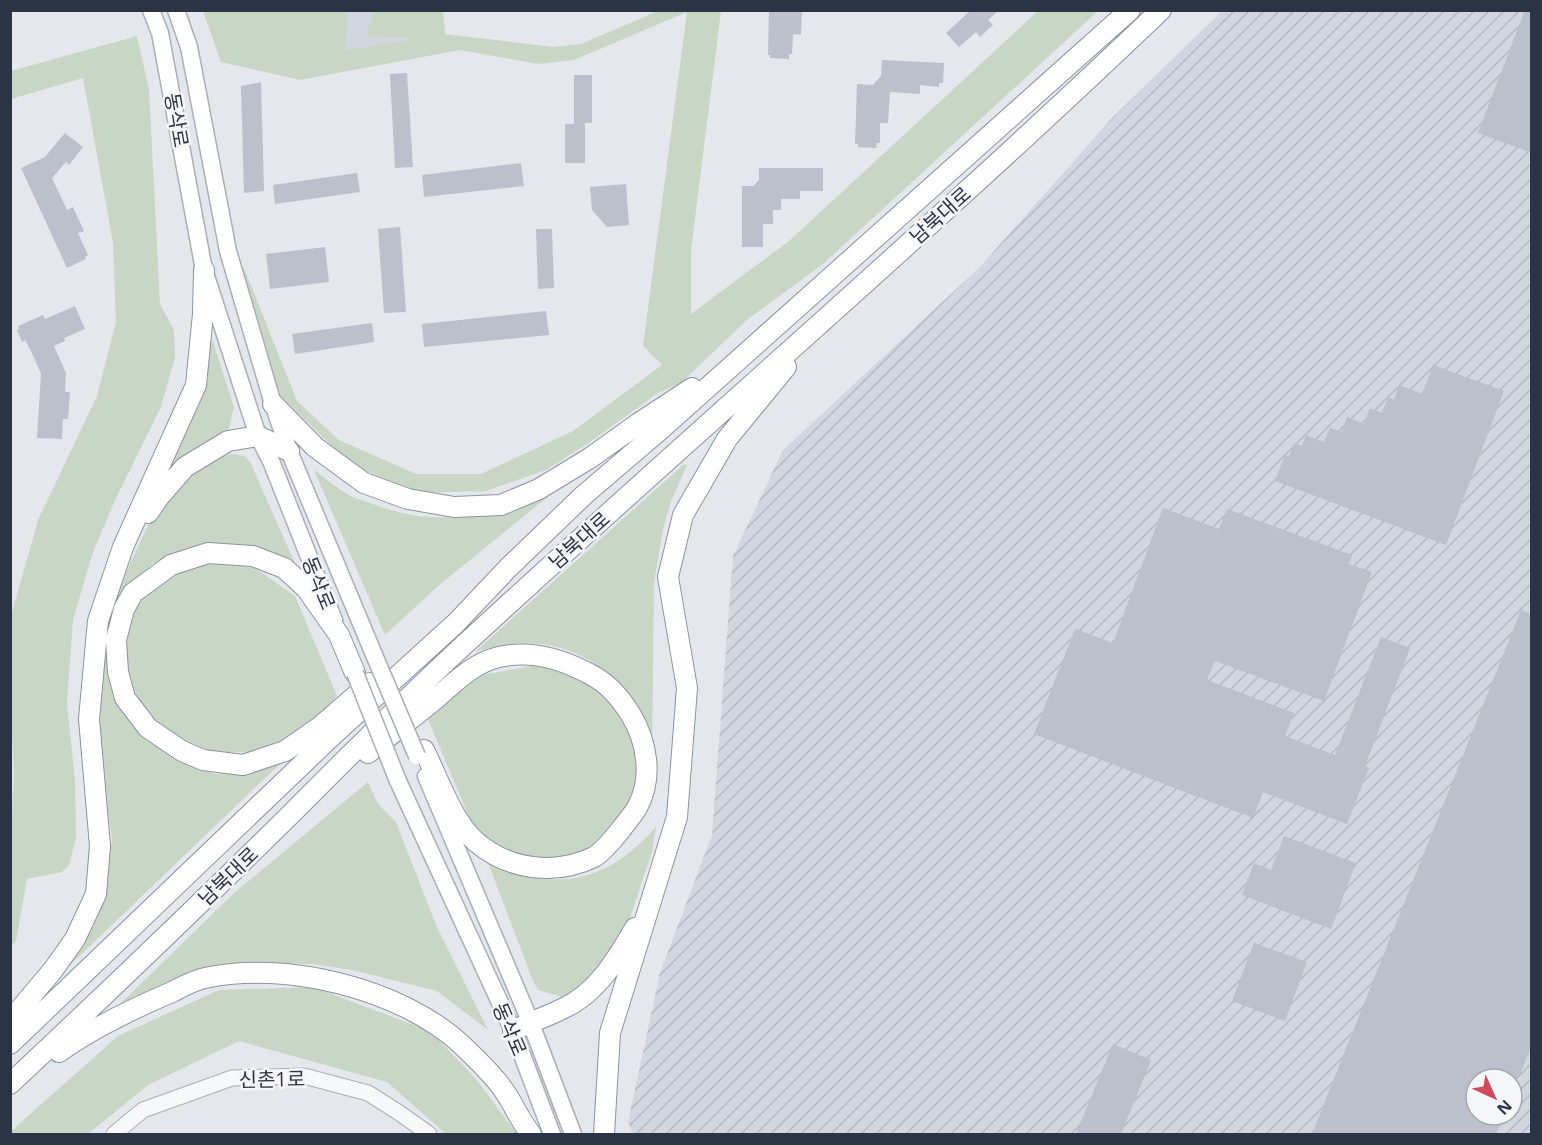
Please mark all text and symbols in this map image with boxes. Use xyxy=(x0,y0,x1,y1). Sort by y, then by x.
street label: 동삭로 xyxy=(159,90,195,150)
street label: 남북대로 xyxy=(904,180,976,250)
street label: 남북대로 xyxy=(543,505,615,575)
street label: 동삭로 xyxy=(296,552,342,614)
street label: 남북대로 xyxy=(192,841,264,911)
street label: 동삭로 xyxy=(487,998,533,1060)
street label: 신촌1로 xyxy=(238,1065,306,1093)
north arrow xyxy=(1464,1067,1524,1127)
text: N xyxy=(1492,1095,1517,1120)

